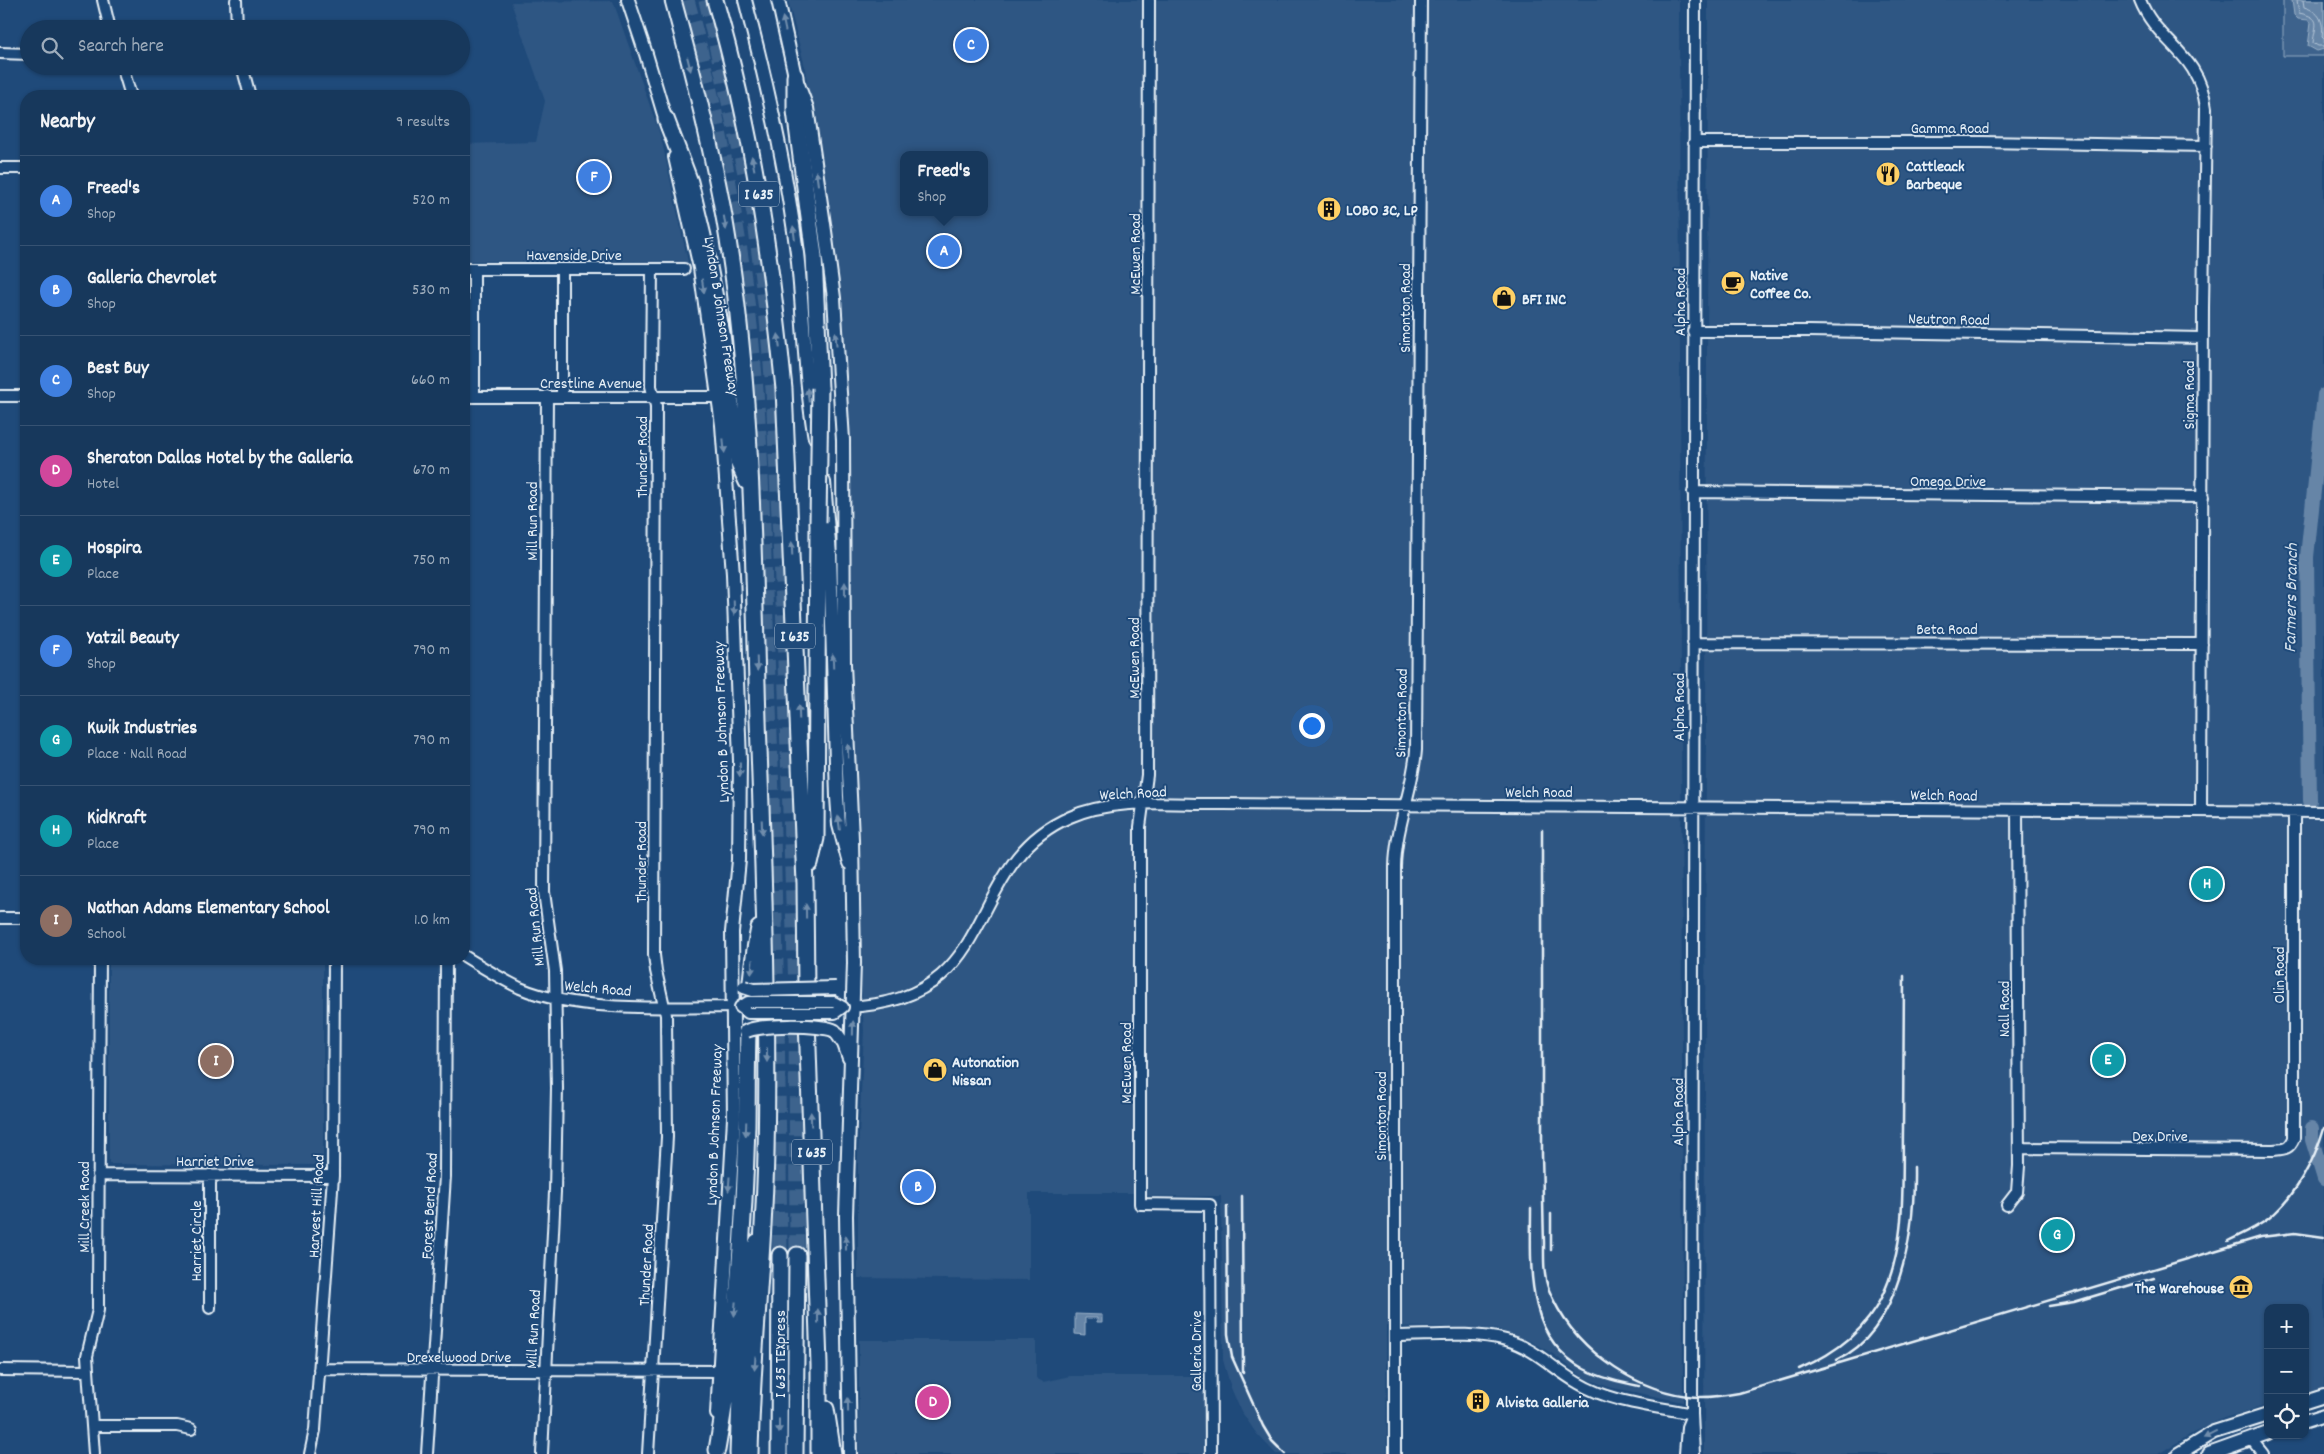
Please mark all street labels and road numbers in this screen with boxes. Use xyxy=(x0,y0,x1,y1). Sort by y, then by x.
street label: Gamma Road xyxy=(1911,118,1989,141)
road number: I 635 xyxy=(739,182,779,206)
street label: McEwen Road xyxy=(1125,213,1148,295)
street label: Lyndon B Johnson Freeway xyxy=(697,235,745,398)
street label: Havenside Drive xyxy=(526,245,622,268)
street label: Simonton Road xyxy=(1395,263,1418,353)
street label: Alpha Road xyxy=(1670,268,1693,336)
street label: Neutron Road xyxy=(1908,308,1990,333)
street label: Sigma Road xyxy=(2179,360,2202,430)
street label: Crestline Avenue xyxy=(540,373,642,396)
street label: Thunder Road xyxy=(632,416,655,498)
street label: Omega Drive xyxy=(1910,471,1986,494)
street label: Mill Run Road xyxy=(522,481,545,561)
street label: McEwen Road xyxy=(1124,617,1147,699)
street label: Beta Road xyxy=(1916,619,1978,642)
road number: I 635 xyxy=(775,624,815,648)
street label: Lyndon B Johnson Freeway xyxy=(708,640,737,803)
street label: Simonton Road xyxy=(1390,668,1415,758)
street label: Alpha Road xyxy=(1669,673,1692,741)
street label: Welch Road xyxy=(1099,781,1167,808)
street label: Welch Road xyxy=(1505,782,1573,805)
street label: Welch Road xyxy=(1910,784,1978,809)
street label: Thunder Road xyxy=(631,821,654,903)
street label: Mill Run Road xyxy=(521,886,552,967)
street label: Olin Road xyxy=(2269,947,2292,1003)
street label: Welch Road xyxy=(563,975,632,1004)
street label: Nall Road xyxy=(1994,981,2017,1037)
street label: McEwen Road xyxy=(1116,1022,1139,1104)
street label: Lyndon B Johnson Freeway xyxy=(701,1044,730,1206)
street label: Simonton Road xyxy=(1371,1071,1394,1161)
street label: Alpha Road xyxy=(1668,1078,1691,1146)
street label: Dex Drive xyxy=(2132,1126,2188,1149)
road number: I 635 xyxy=(792,1140,832,1164)
street label: Harriet Drive xyxy=(176,1151,254,1174)
street label: Forest Bend Road xyxy=(416,1152,445,1260)
street label: Harvest Hill Road xyxy=(303,1154,332,1259)
street label: Mill Creek Road xyxy=(74,1161,97,1253)
street label: Harriet Circle xyxy=(186,1200,209,1282)
street label: Thunder Road xyxy=(634,1224,661,1307)
street label: Mill Run Road xyxy=(521,1289,548,1369)
street label: I 635 TEXpress xyxy=(770,1310,793,1398)
street label: Galleria Drive xyxy=(1186,1310,1209,1392)
street label: Drexelwood Drive xyxy=(407,1347,511,1370)

